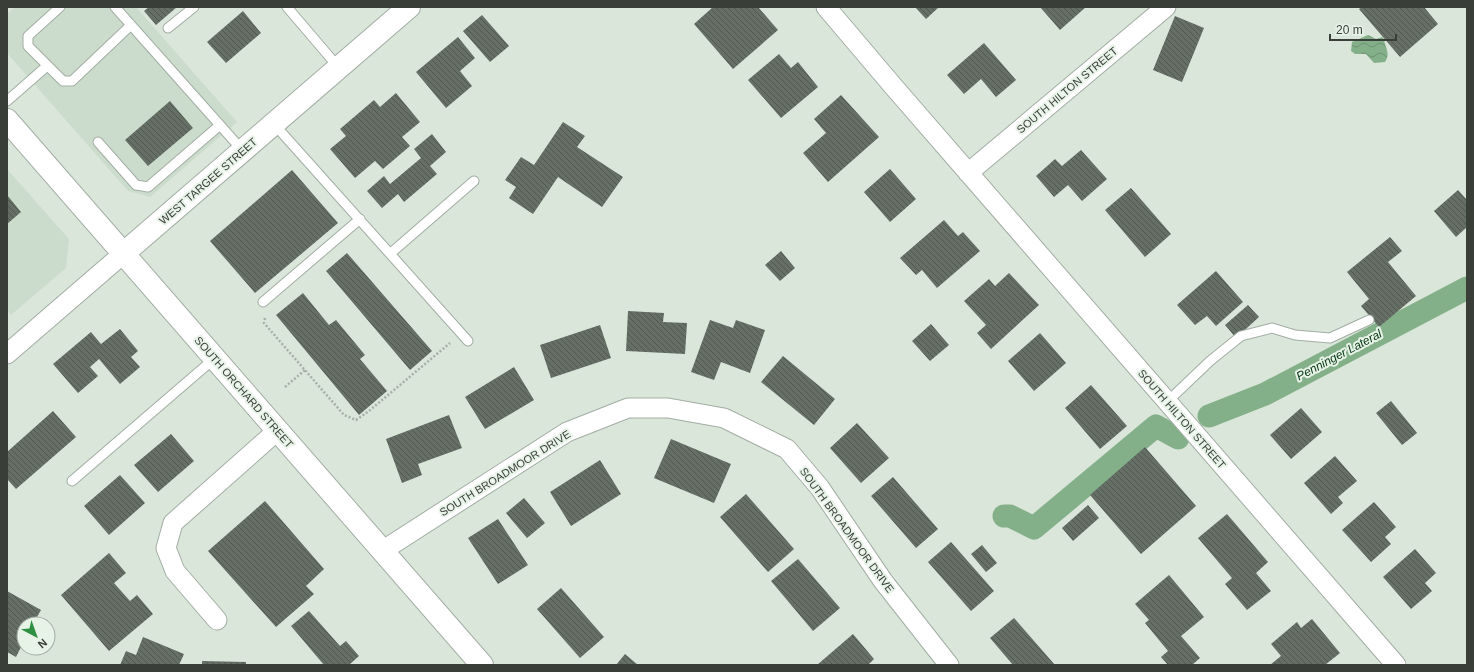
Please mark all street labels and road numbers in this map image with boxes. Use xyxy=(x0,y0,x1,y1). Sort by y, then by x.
street label: SOUTH HILTON STREET xyxy=(1014,44,1120,136)
street label: WEST TARGEE STREET xyxy=(157,135,259,227)
street label: SOUTH ORCHARD STREET xyxy=(192,334,296,450)
street label: SOUTH HILTON STREET xyxy=(1136,367,1228,471)
street label: SOUTH BROADMOOR DRIVE xyxy=(438,428,572,518)
street label: SOUTH BROADMOOR DRIVE xyxy=(798,465,896,595)

